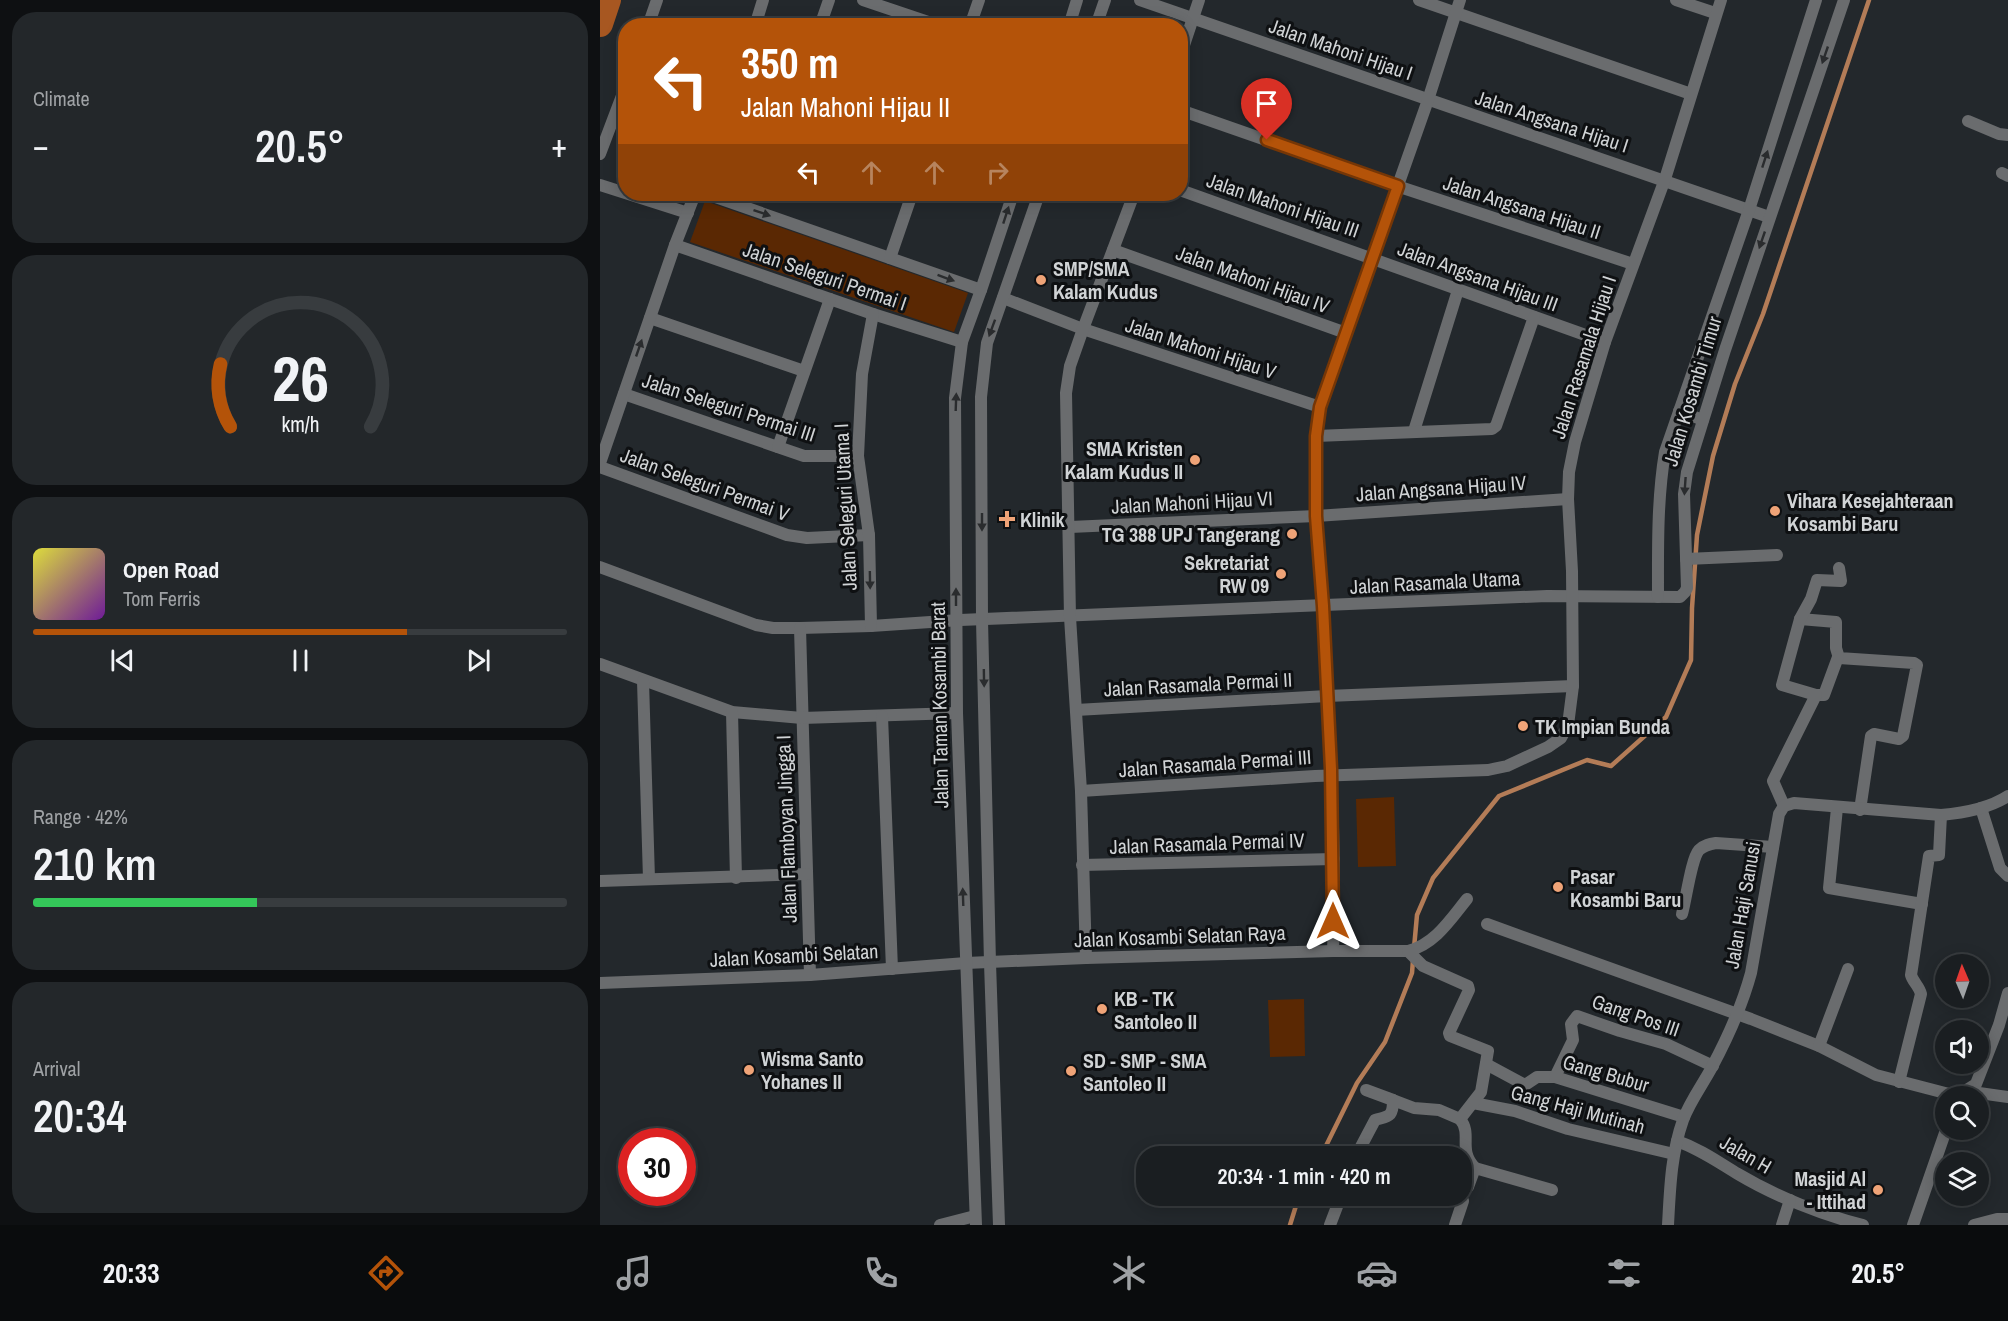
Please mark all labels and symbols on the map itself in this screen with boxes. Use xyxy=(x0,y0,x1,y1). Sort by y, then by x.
street label: Jalan Mahoni Hijau I xyxy=(1265,12,1417,86)
one-way arrow xyxy=(1819,46,1829,64)
pin xyxy=(1241,78,1292,140)
street label: Jalan Angsana Hijau I xyxy=(1472,84,1632,158)
one-way arrow xyxy=(1761,150,1770,168)
street label: Jalan Mahoni Hijau III xyxy=(1203,166,1363,244)
street label: Jalan Angsana Hijau II xyxy=(1440,169,1604,245)
one-way arrow xyxy=(1002,206,1012,224)
one-way arrow xyxy=(753,208,771,218)
one-way arrow xyxy=(1756,231,1766,249)
street label: Jalan Angsana Hijau III xyxy=(1394,234,1562,318)
street label: Jalan Seleguri Permai I xyxy=(740,235,910,317)
street label: Jalan Mahoni Hijau IV xyxy=(1173,239,1333,319)
place label: SMP/SMA Kalam Kudus xyxy=(1053,255,1158,305)
street label: Jalan Rasamala Hijau I xyxy=(1544,272,1622,442)
marker: SMP/SMA Kalam Kudus xyxy=(1034,273,1048,287)
one-way arrow xyxy=(937,274,955,284)
street label: Jalan Mahoni Hijau V xyxy=(1122,311,1280,385)
street label: Jalan Kosambi Timur xyxy=(1656,312,1728,469)
one-way arrow xyxy=(987,319,997,337)
one-way arrow xyxy=(635,339,645,357)
street label: Jalan Seleguri Permai III xyxy=(639,366,819,448)
one-way arrow xyxy=(951,393,960,412)
street label: Jalan Seleguri Utama I xyxy=(827,423,863,591)
place label: SMA Kristen Kalam Kudus II xyxy=(1065,435,1183,485)
street label: Jalan Seleguri Permai V xyxy=(617,441,793,527)
marker: SMA Kristen Kalam Kudus II xyxy=(1188,453,1202,467)
street label: Jalan Angsana Hijau IV xyxy=(1355,469,1527,507)
one-way arrow xyxy=(1680,476,1690,495)
street label: Jalan Mahoni Hijau VI xyxy=(1111,484,1273,520)
place label: Vihara Kesejahteraan Kosambi Baru xyxy=(1787,487,1954,537)
marker: Vihara Kesejahteraan Kosambi Baru xyxy=(1768,504,1782,518)
place label: Klinik xyxy=(1020,506,1066,533)
marker: Klinik xyxy=(998,510,1016,528)
one-way arrow xyxy=(977,512,987,531)
place label: TG 388 UPJ Tangerang xyxy=(1102,521,1280,548)
marker: TG 388 UPJ Tangerang xyxy=(1285,527,1299,541)
place label: Sekretariat RW 09 xyxy=(1184,549,1270,599)
street label: Jalan Rasamala Utama xyxy=(1349,564,1521,600)
marker: Sekretariat RW 09 xyxy=(1274,567,1288,581)
one-way arrow xyxy=(865,571,875,590)
one-way arrow xyxy=(951,588,961,607)
street label: Jalan Taman Kosambi Barat xyxy=(924,601,954,808)
street label: Jalan Rasamala Permai II xyxy=(1103,666,1293,702)
one-way arrow xyxy=(979,669,989,688)
place label: TK Impian Bunda xyxy=(1535,713,1670,740)
marker: TK Impian Bunda xyxy=(1516,719,1530,733)
street label: Jalan Flamboyan Jingga I xyxy=(769,735,803,923)
street label: Jalan Rasamala Permai III xyxy=(1118,743,1312,783)
street label: Jalan Rasamala Permai IV xyxy=(1109,826,1305,860)
street label: Jalan Haji Sanusi xyxy=(1718,839,1766,971)
place label: Pasar Kosambi Baru xyxy=(1570,863,1681,913)
marker: Pasar Kosambi Baru xyxy=(1551,880,1565,894)
one-way arrow xyxy=(959,887,968,906)
position arrow xyxy=(1301,889,1365,953)
street label: Jalan Kosambi Selatan Raya xyxy=(1074,919,1286,953)
street label: Jalan Kosambi Selatan xyxy=(709,937,879,973)
north arrow xyxy=(1935,954,1989,1008)
place label: KB - TK Santoleo II xyxy=(1114,985,1197,1035)
street label: Gang Pos III xyxy=(1588,987,1684,1043)
marker: KB - TK Santoleo II xyxy=(1095,1002,1109,1016)
place label: Wisma Santo Yohanes II xyxy=(761,1045,864,1095)
place label: SD - SMP - SMA Santoleo II xyxy=(1083,1047,1207,1097)
street label: Gang Bubur xyxy=(1560,1048,1653,1098)
marker: Wisma Santo Yohanes II xyxy=(742,1063,756,1077)
marker: SD - SMP - SMA Santoleo II xyxy=(1064,1064,1078,1078)
street label: Gang Haji Mutinah xyxy=(1508,1078,1648,1140)
speed limit sign: 30 xyxy=(618,1128,696,1206)
street label: Jalan H xyxy=(1715,1128,1777,1180)
place label: Masjid Al - Ittihad xyxy=(1795,1165,1866,1215)
marker: Masjid Al - Ittihad xyxy=(1871,1183,1885,1197)

